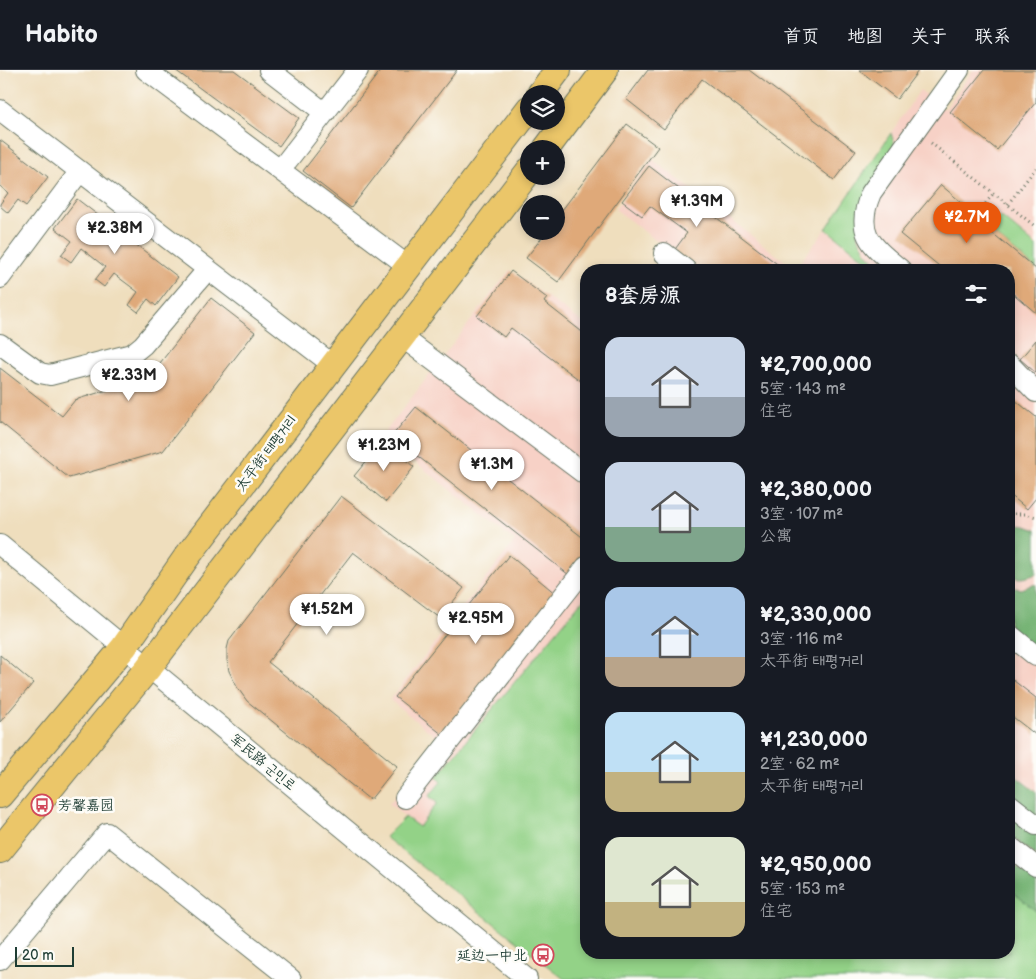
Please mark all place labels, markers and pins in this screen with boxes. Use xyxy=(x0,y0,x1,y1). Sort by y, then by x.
pin: ¥1.39M xyxy=(656,186,738,228)
pin: ¥2.7M xyxy=(932,202,1002,244)
pin: ¥2.38M xyxy=(74,212,156,255)
pin: ¥2.33M xyxy=(88,360,170,402)
pin: ¥1.23M xyxy=(343,430,425,472)
pin: ¥1.3M xyxy=(457,448,527,491)
pin: ¥1.52M xyxy=(286,594,368,636)
pin: ¥2.95M xyxy=(435,602,517,645)
bus stop icon: 芳馨嘉园 xyxy=(30,793,54,817)
place label: 芳馨嘉园 xyxy=(58,797,114,814)
bus stop icon: 延边一中北 xyxy=(531,943,555,967)
place label: 延边一中北 xyxy=(457,947,527,964)

